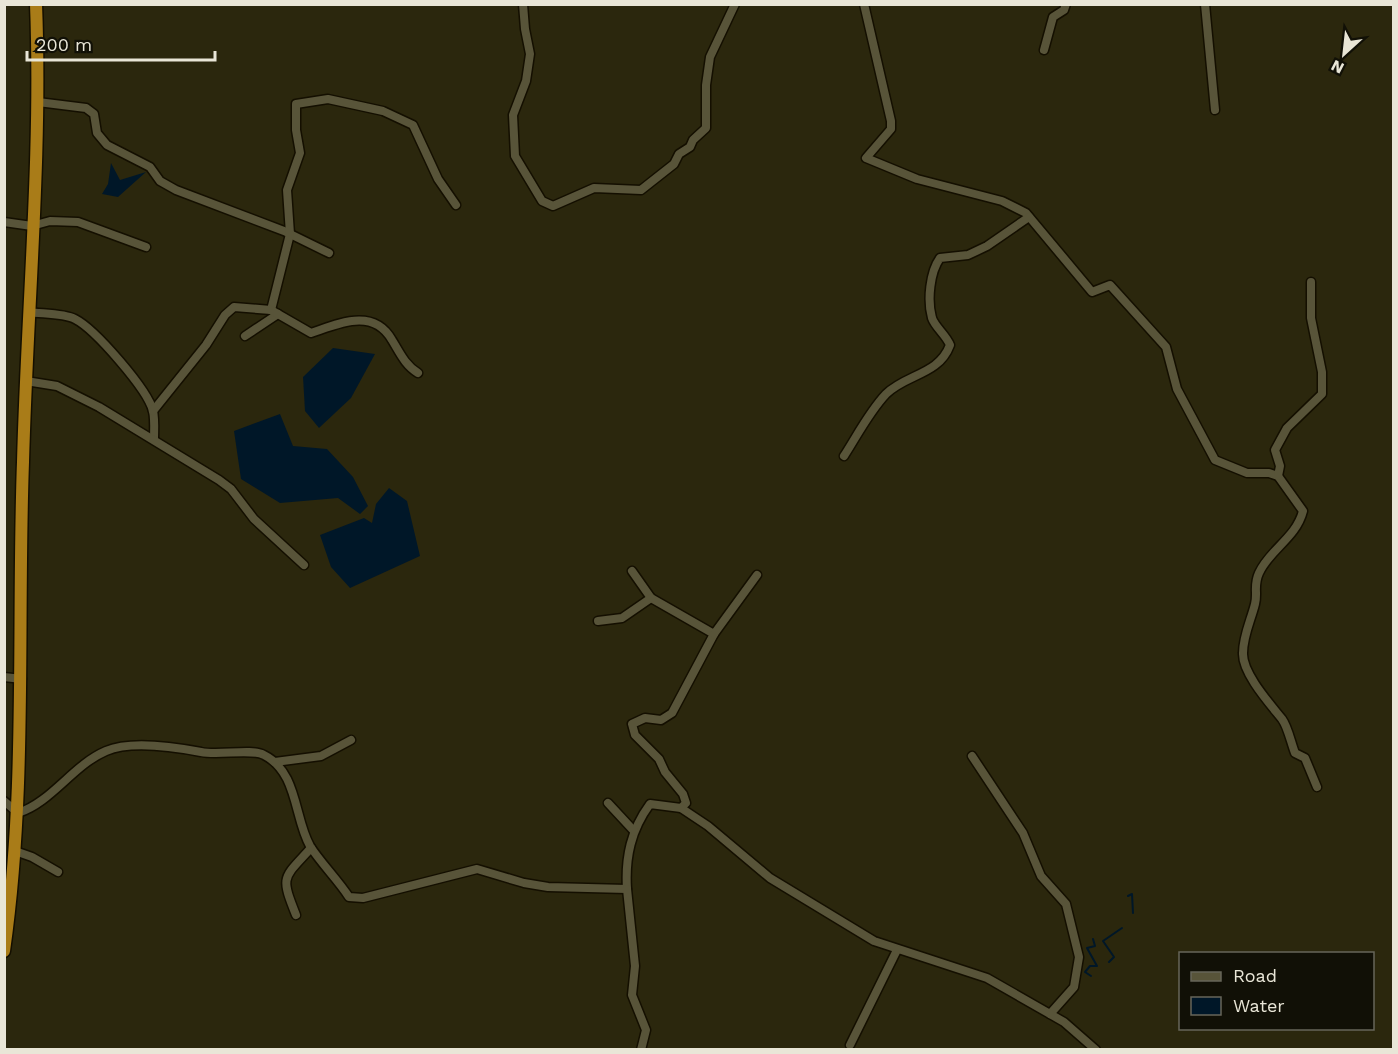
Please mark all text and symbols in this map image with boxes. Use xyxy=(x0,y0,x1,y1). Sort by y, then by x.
scale bar xyxy=(27,24,214,62)
north arrow xyxy=(1314,24,1374,84)
text: 200 m xyxy=(36,34,92,55)
text: N xyxy=(1328,56,1347,78)
legend xyxy=(1179,952,1374,1030)
text: Road xyxy=(1233,965,1277,986)
text: Water xyxy=(1233,995,1285,1016)

